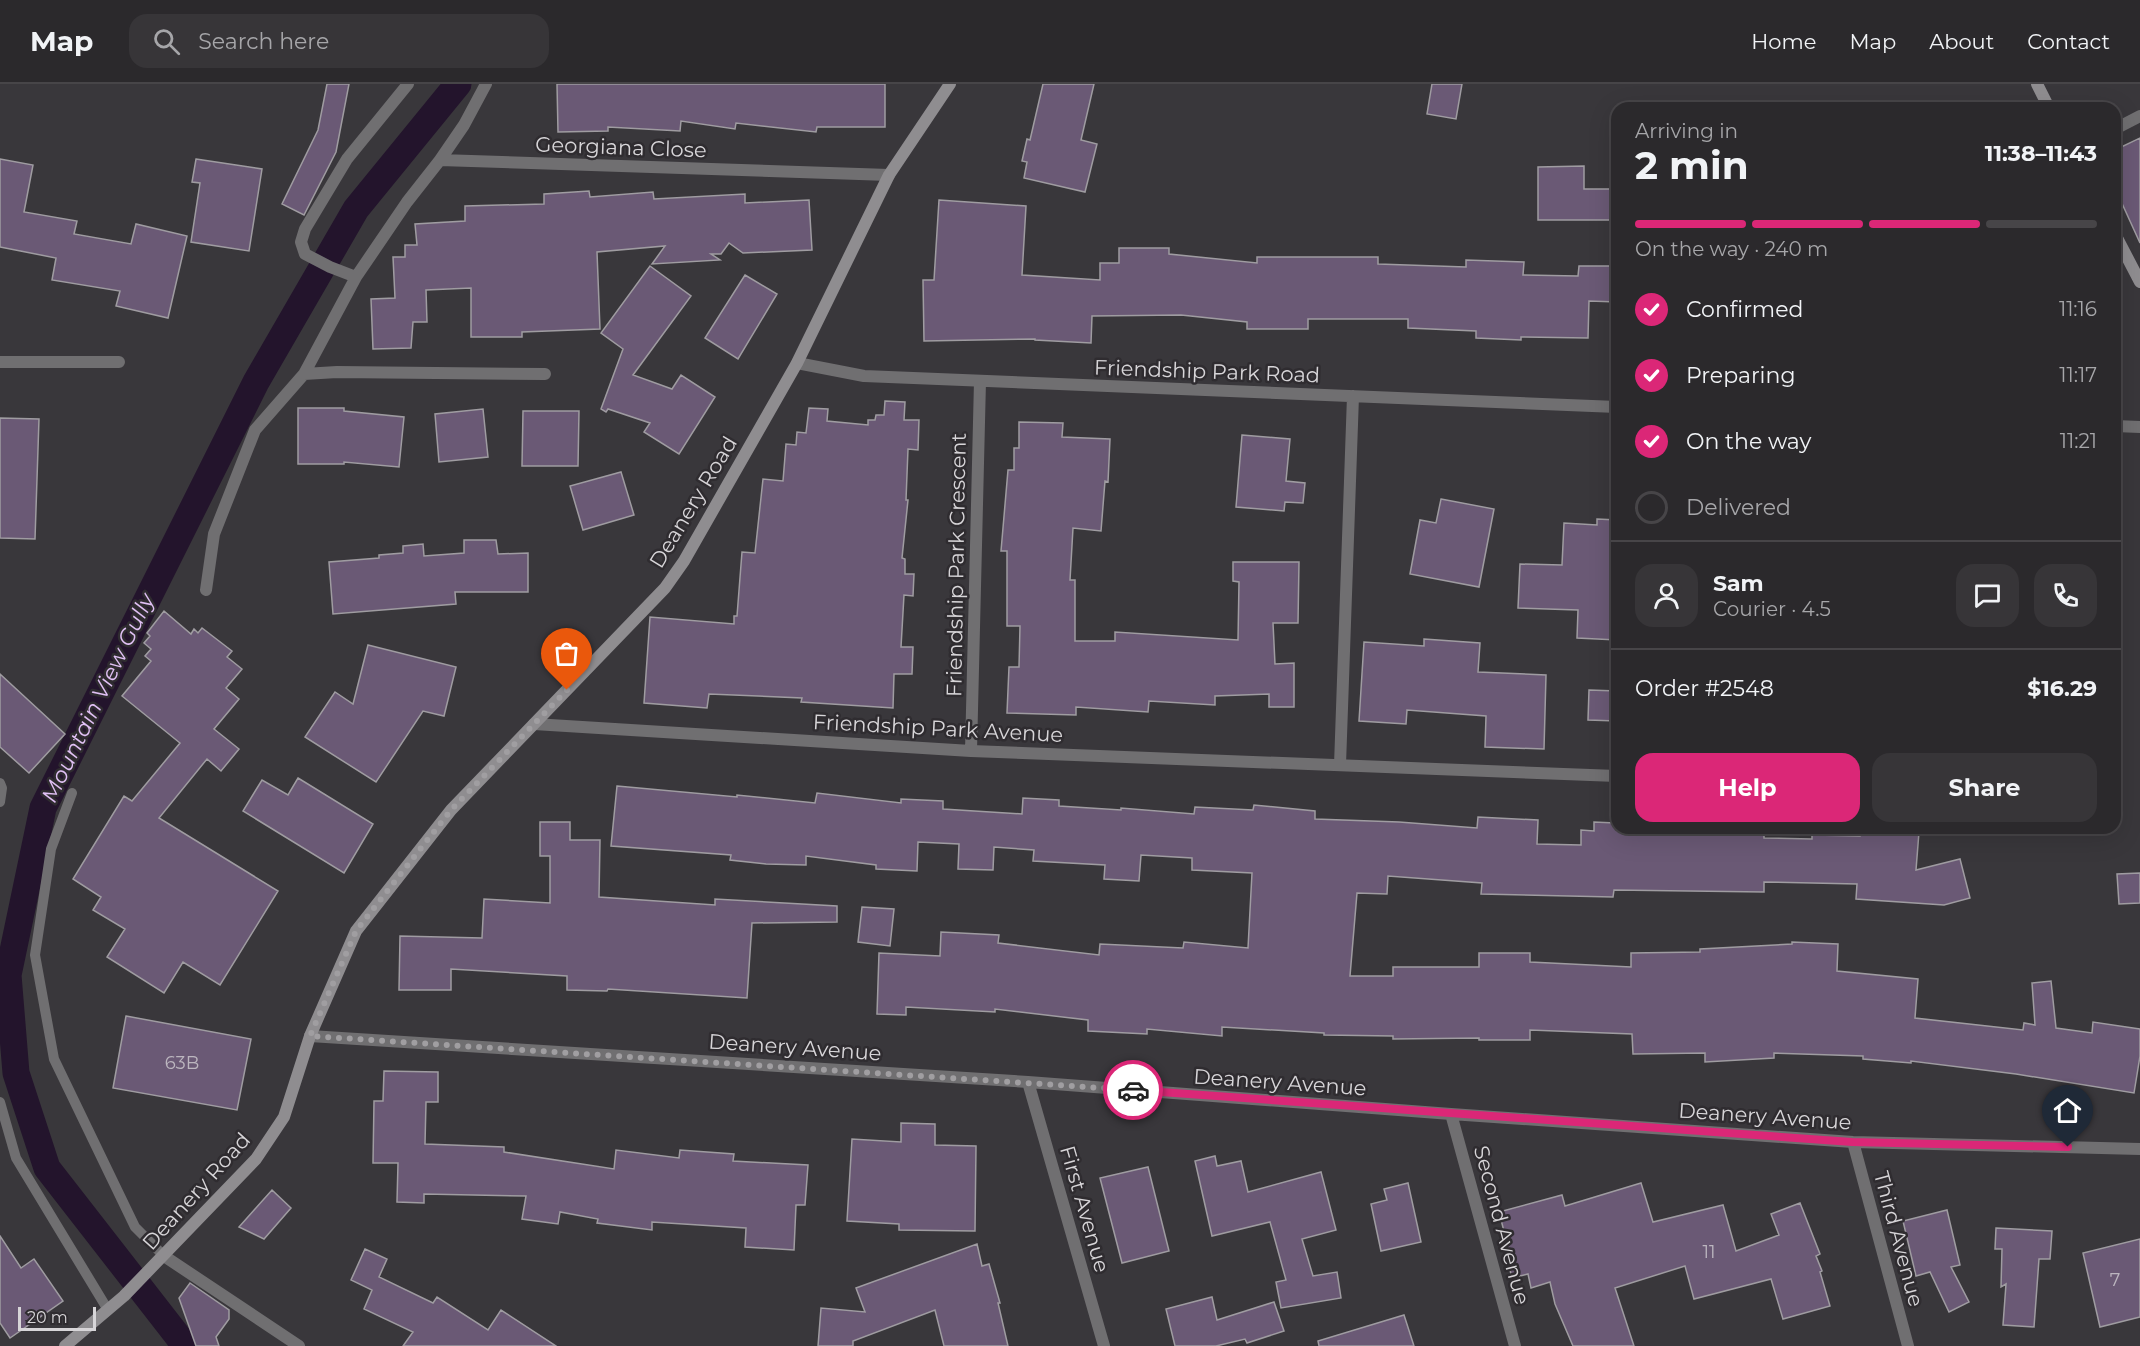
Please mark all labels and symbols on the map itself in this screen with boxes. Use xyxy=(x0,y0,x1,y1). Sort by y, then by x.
street label: Georgiana Close xyxy=(535,132,707,162)
street label: Friendship Park Road xyxy=(1093,355,1321,387)
street label: Deanery Road xyxy=(644,432,742,572)
street label: Friendship Park Crescent xyxy=(941,433,971,697)
water label: Mountain View Gully xyxy=(36,587,161,807)
pin xyxy=(541,628,592,690)
street label: Friendship Park Avenue xyxy=(812,709,1064,747)
street label: Deanery Avenue xyxy=(708,1028,882,1066)
house number: 63B xyxy=(165,1052,199,1074)
courier xyxy=(1103,1060,1163,1120)
street label: Deanery Avenue xyxy=(1193,1063,1367,1101)
pin xyxy=(2042,1085,2093,1147)
street label: Deanery Avenue xyxy=(1678,1097,1852,1135)
street label: Deanery Road xyxy=(137,1127,255,1255)
street label: First Avenue xyxy=(1055,1143,1115,1275)
street label: Second Avenue xyxy=(1469,1143,1535,1307)
street label: Third Avenue xyxy=(1869,1169,1929,1309)
house number: 11 xyxy=(1703,1241,1716,1263)
house number: 7 xyxy=(2110,1269,2120,1291)
scale bar xyxy=(18,1304,96,1332)

